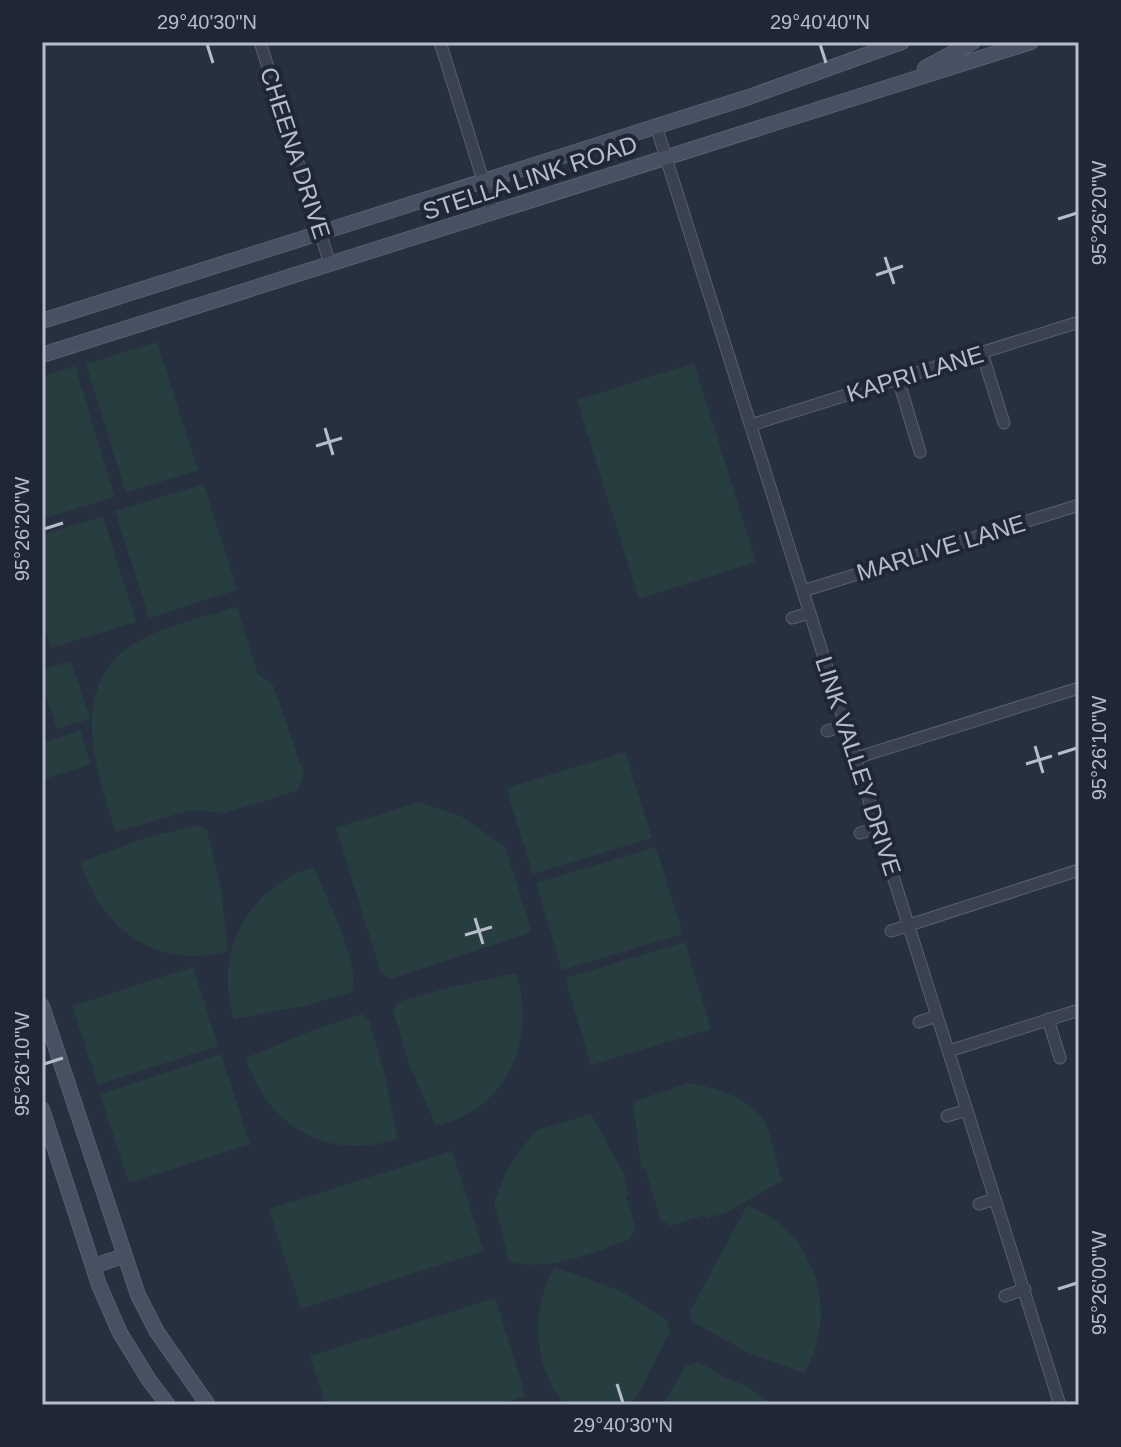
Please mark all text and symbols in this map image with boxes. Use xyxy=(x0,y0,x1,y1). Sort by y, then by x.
text: 29°40'30"N xyxy=(157,11,257,33)
text: 29°40'40"N xyxy=(770,11,870,33)
street label: CHEENA DRIVE xyxy=(255,64,336,242)
street label: STELLA LINK ROAD xyxy=(419,130,641,225)
text: 95°26'20"W xyxy=(1088,161,1110,265)
street label: KAPRI LANE xyxy=(843,340,986,407)
text: 95°26'20"W xyxy=(11,477,33,581)
street label: MARLIVE LANE xyxy=(853,509,1028,586)
street label: LINK VALLEY DRIVE xyxy=(810,653,907,879)
text: 95°26'10"W xyxy=(1088,696,1110,800)
text: 95°26'10"W xyxy=(11,1012,33,1116)
text: 95°26'00"W xyxy=(1088,1231,1110,1335)
text: 29°40'30"N xyxy=(573,1414,673,1436)

